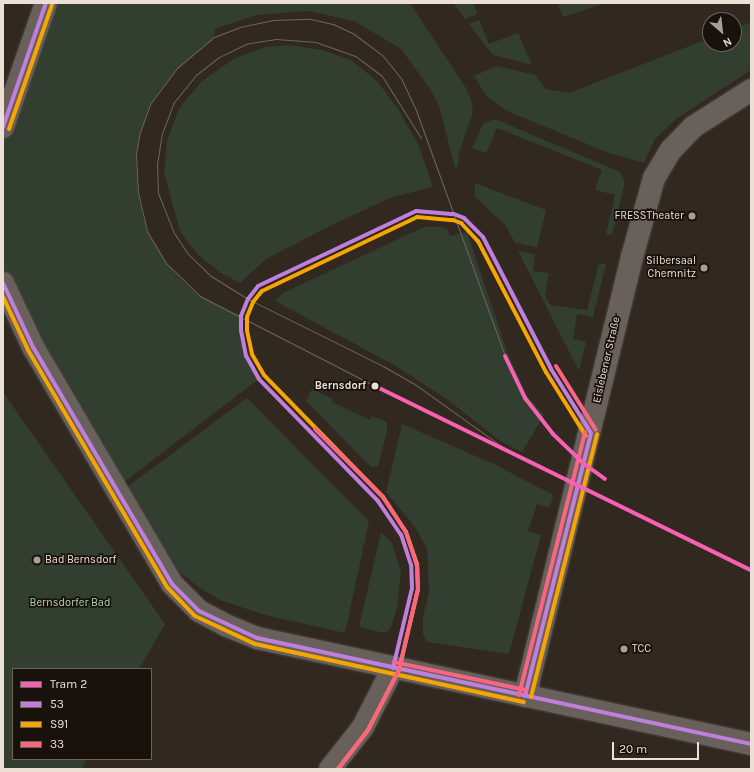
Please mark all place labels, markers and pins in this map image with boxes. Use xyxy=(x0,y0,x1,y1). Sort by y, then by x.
place label: FRESSTheater xyxy=(614,209,684,223)
marker: FRESSTheater xyxy=(687,211,697,221)
place label: Silbersaal Chemnitz xyxy=(646,255,696,281)
marker: Silbersaal Chemnitz xyxy=(699,263,709,273)
place label: Bernsdorf xyxy=(315,379,366,393)
marker: Bernsdorf xyxy=(368,379,382,393)
place label: Bad Bernsdorf xyxy=(45,553,116,567)
marker: Bad Bernsdorf xyxy=(32,555,42,565)
place label: TCC xyxy=(632,642,651,656)
marker: TCC xyxy=(619,644,629,654)

